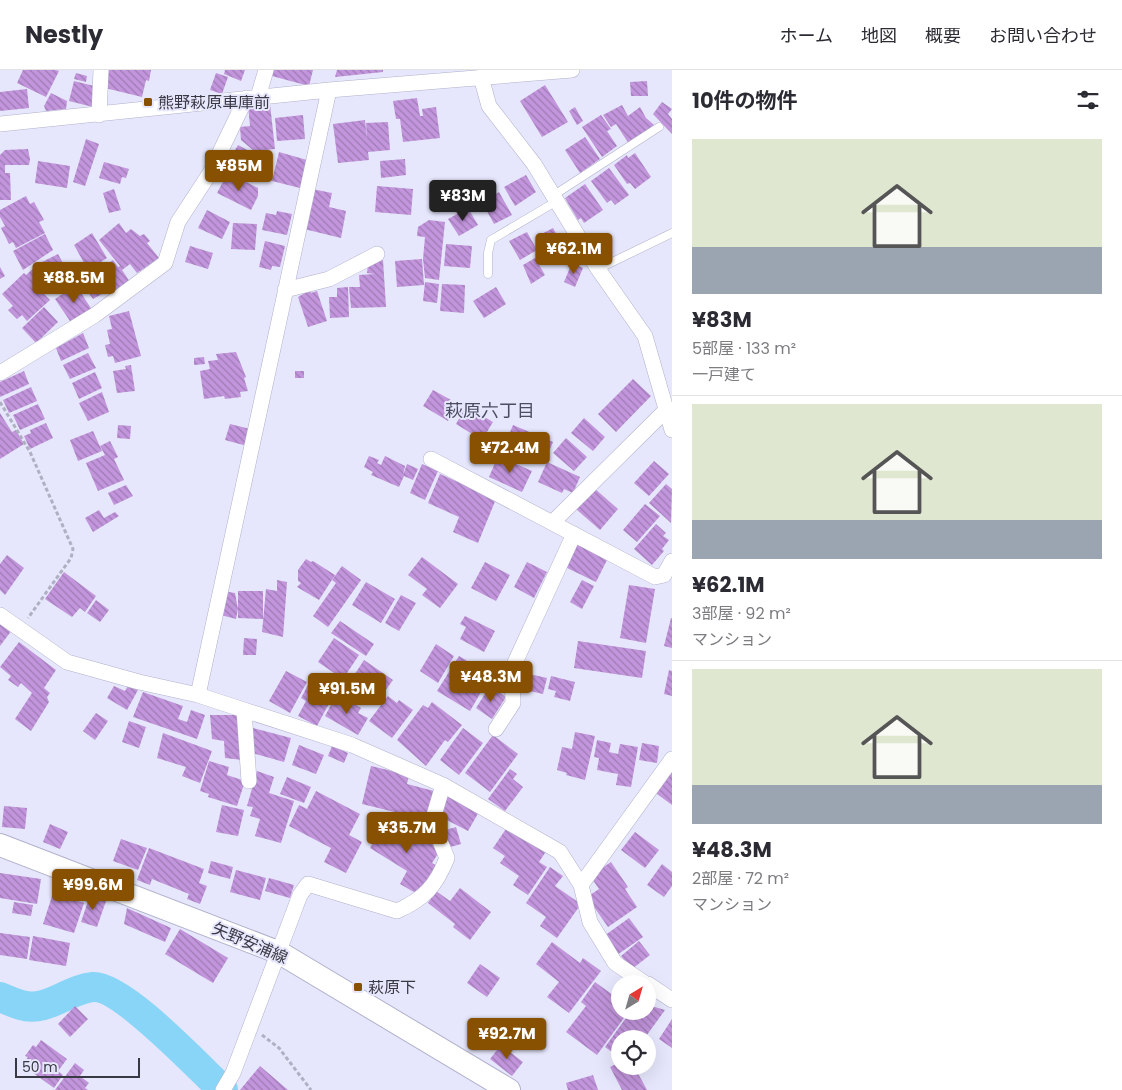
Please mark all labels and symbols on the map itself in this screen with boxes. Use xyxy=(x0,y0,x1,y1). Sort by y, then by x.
place label: 熊野萩原車庫前 xyxy=(158,91,270,114)
marker: 熊野萩原車庫前 xyxy=(142,96,154,108)
pin: ¥85M xyxy=(209,150,269,192)
pin: ¥83M xyxy=(433,180,493,222)
pin: ¥62.1M xyxy=(533,232,615,275)
pin: ¥88.5M xyxy=(33,262,115,304)
district label: 萩原六丁目 xyxy=(445,398,535,423)
pin: ¥72.4M xyxy=(469,432,551,474)
pin: ¥48.3M xyxy=(450,660,532,703)
pin: ¥91.5M xyxy=(306,672,388,715)
pin: ¥35.7M xyxy=(366,812,448,854)
pin: ¥99.6M xyxy=(52,868,134,911)
street label: 矢野安浦線 xyxy=(209,917,291,969)
north arrow xyxy=(611,975,656,1020)
place label: 萩原下 xyxy=(368,976,416,999)
marker: 萩原下 xyxy=(352,981,364,993)
pin: ¥92.7M xyxy=(466,1018,548,1060)
scale bar xyxy=(15,1055,140,1078)

